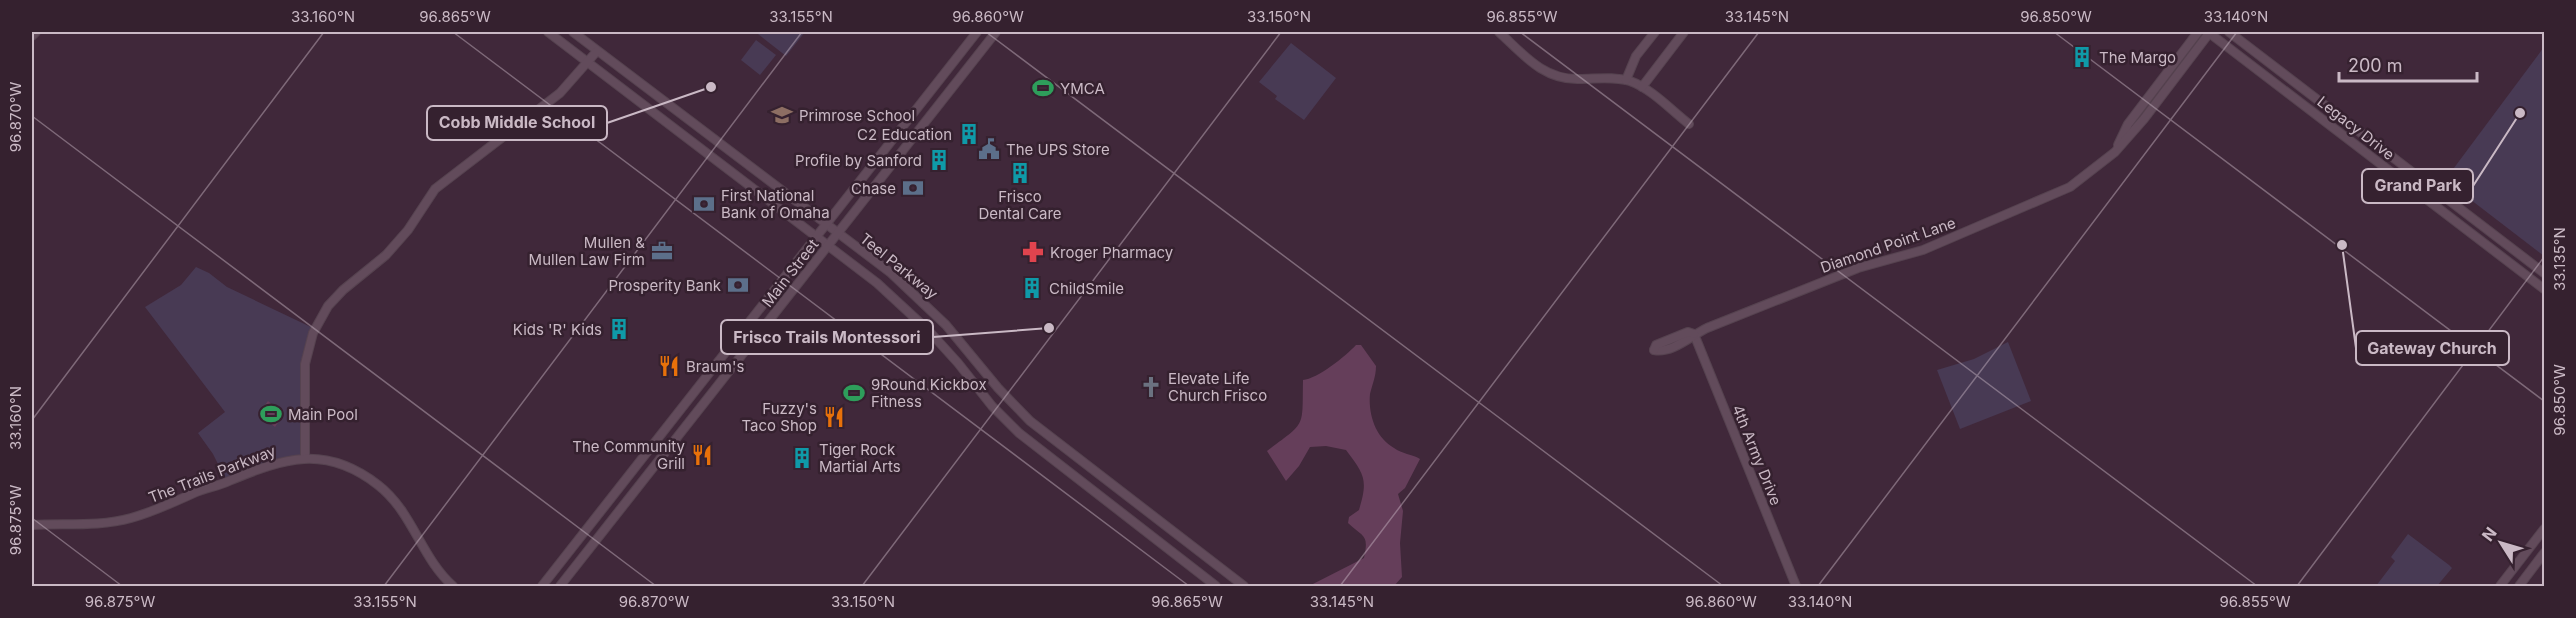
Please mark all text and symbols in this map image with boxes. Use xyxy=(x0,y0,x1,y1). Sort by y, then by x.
text: 33.160°N xyxy=(291,7,355,26)
text: 96.865°W xyxy=(419,7,491,26)
text: 33.155°N xyxy=(769,7,833,26)
text: 96.860°W xyxy=(952,7,1024,26)
text: 33.150°N xyxy=(1247,7,1311,26)
text: 96.855°W xyxy=(1486,7,1558,26)
text: 33.145°N xyxy=(1725,7,1789,26)
text: 96.850°W xyxy=(2020,7,2092,26)
text: 33.140°N xyxy=(2204,7,2268,26)
building icon: The Margo xyxy=(2070,45,2094,69)
scale bar xyxy=(2339,45,2477,83)
place label: The Margo xyxy=(2099,48,2176,67)
text: 200 m xyxy=(2348,55,2403,76)
sports icon: YMCA xyxy=(1031,76,1055,100)
place label: YMCA xyxy=(1060,79,1105,98)
text: 96.870°W xyxy=(6,81,25,152)
street label: Legacy Drive xyxy=(2314,92,2398,164)
school or university icon: Primrose School xyxy=(770,103,794,127)
callout: Cobb Middle School xyxy=(427,106,607,140)
place label: Primrose School xyxy=(799,106,915,125)
text: Cobb Middle School xyxy=(439,112,595,132)
building icon: C2 Education xyxy=(957,122,981,146)
place label: C2 Education xyxy=(857,125,952,144)
public building icon: The UPS Store xyxy=(977,137,1001,161)
place label: The UPS Store xyxy=(1006,140,1110,159)
building icon: Profile by Sanford xyxy=(927,148,951,172)
place label: Profile by Sanford xyxy=(795,151,922,170)
building icon: Frisco Dental Care xyxy=(1008,161,1032,185)
callout: Grand Park xyxy=(2362,169,2473,203)
text: Grand Park xyxy=(2375,175,2462,195)
bank icon: Chase xyxy=(901,176,925,200)
place label: Chase xyxy=(851,179,896,198)
place label: First National Bank of Omaha xyxy=(721,186,830,222)
place label: Frisco Dental Care xyxy=(978,187,1062,223)
bank icon: First National Bank of Omaha xyxy=(692,192,716,216)
street label: Diamond Point Lane xyxy=(1818,213,1958,277)
text: 33.135°N xyxy=(2550,227,2569,291)
street label: Teel Parkway xyxy=(856,229,942,304)
place label: Mullen & Mullen Law Firm xyxy=(529,233,645,269)
street label: Main Street xyxy=(758,235,822,311)
office icon: Mullen & Mullen Law Firm xyxy=(650,239,674,263)
pharmacy icon: Kroger Pharmacy xyxy=(1021,240,1045,264)
place label: Kroger Pharmacy xyxy=(1050,243,1174,262)
bank icon: Prosperity Bank xyxy=(726,273,750,297)
place label: Prosperity Bank xyxy=(608,276,722,295)
building icon: ChildSmile xyxy=(1020,276,1044,300)
place label: ChildSmile xyxy=(1049,279,1124,298)
building icon: Kids 'R' Kids xyxy=(607,317,631,341)
place label: Kids 'R' Kids xyxy=(513,320,602,339)
callout: Frisco Trails Montessori xyxy=(721,320,933,354)
text: Frisco Trails Montessori xyxy=(733,327,921,347)
callout: Gateway Church xyxy=(2356,331,2509,365)
text: Gateway Church xyxy=(2367,338,2497,358)
restaurant icon: Braum's xyxy=(657,354,681,378)
place label: Braum's xyxy=(686,357,744,376)
text: 96.850°W xyxy=(2550,364,2569,436)
place label: Elevate Life Church Frisco xyxy=(1168,369,1267,405)
place label: 9Round Kickbox Fitness xyxy=(871,375,987,411)
church icon: Elevate Life Church Frisco xyxy=(1139,375,1163,399)
sports icon: 9Round Kickbox Fitness xyxy=(842,381,866,405)
text: 33.160°N xyxy=(6,386,25,450)
place label: Fuzzy's Taco Shop xyxy=(742,399,817,435)
sports icon: Main Pool xyxy=(259,402,283,426)
street label: 4th Army Drive xyxy=(1728,402,1786,508)
place label: Main Pool xyxy=(288,405,358,424)
restaurant icon: Fuzzy's Taco Shop xyxy=(822,405,846,429)
place label: The Community Grill xyxy=(572,437,686,473)
place label: Tiger Rock Martial Arts xyxy=(819,440,901,476)
street label: The Trails Parkway xyxy=(146,441,279,507)
restaurant icon: The Community Grill xyxy=(690,443,714,467)
building icon: Tiger Rock Martial Arts xyxy=(790,446,814,470)
text: 96.875°W xyxy=(6,485,25,555)
north arrow xyxy=(2471,513,2531,573)
text: N xyxy=(2477,523,2501,545)
text: 96.875°W xyxy=(85,592,155,611)
text: 33.155°N xyxy=(353,592,417,611)
text: 96.870°W xyxy=(619,592,690,611)
text: 33.150°N xyxy=(831,592,895,611)
text: 96.865°W xyxy=(1151,592,1223,611)
text: 33.145°N xyxy=(1310,592,1374,611)
text: 96.860°W xyxy=(1685,592,1757,611)
text: 33.140°N xyxy=(1788,592,1852,611)
text: 96.855°W xyxy=(2219,592,2291,611)

